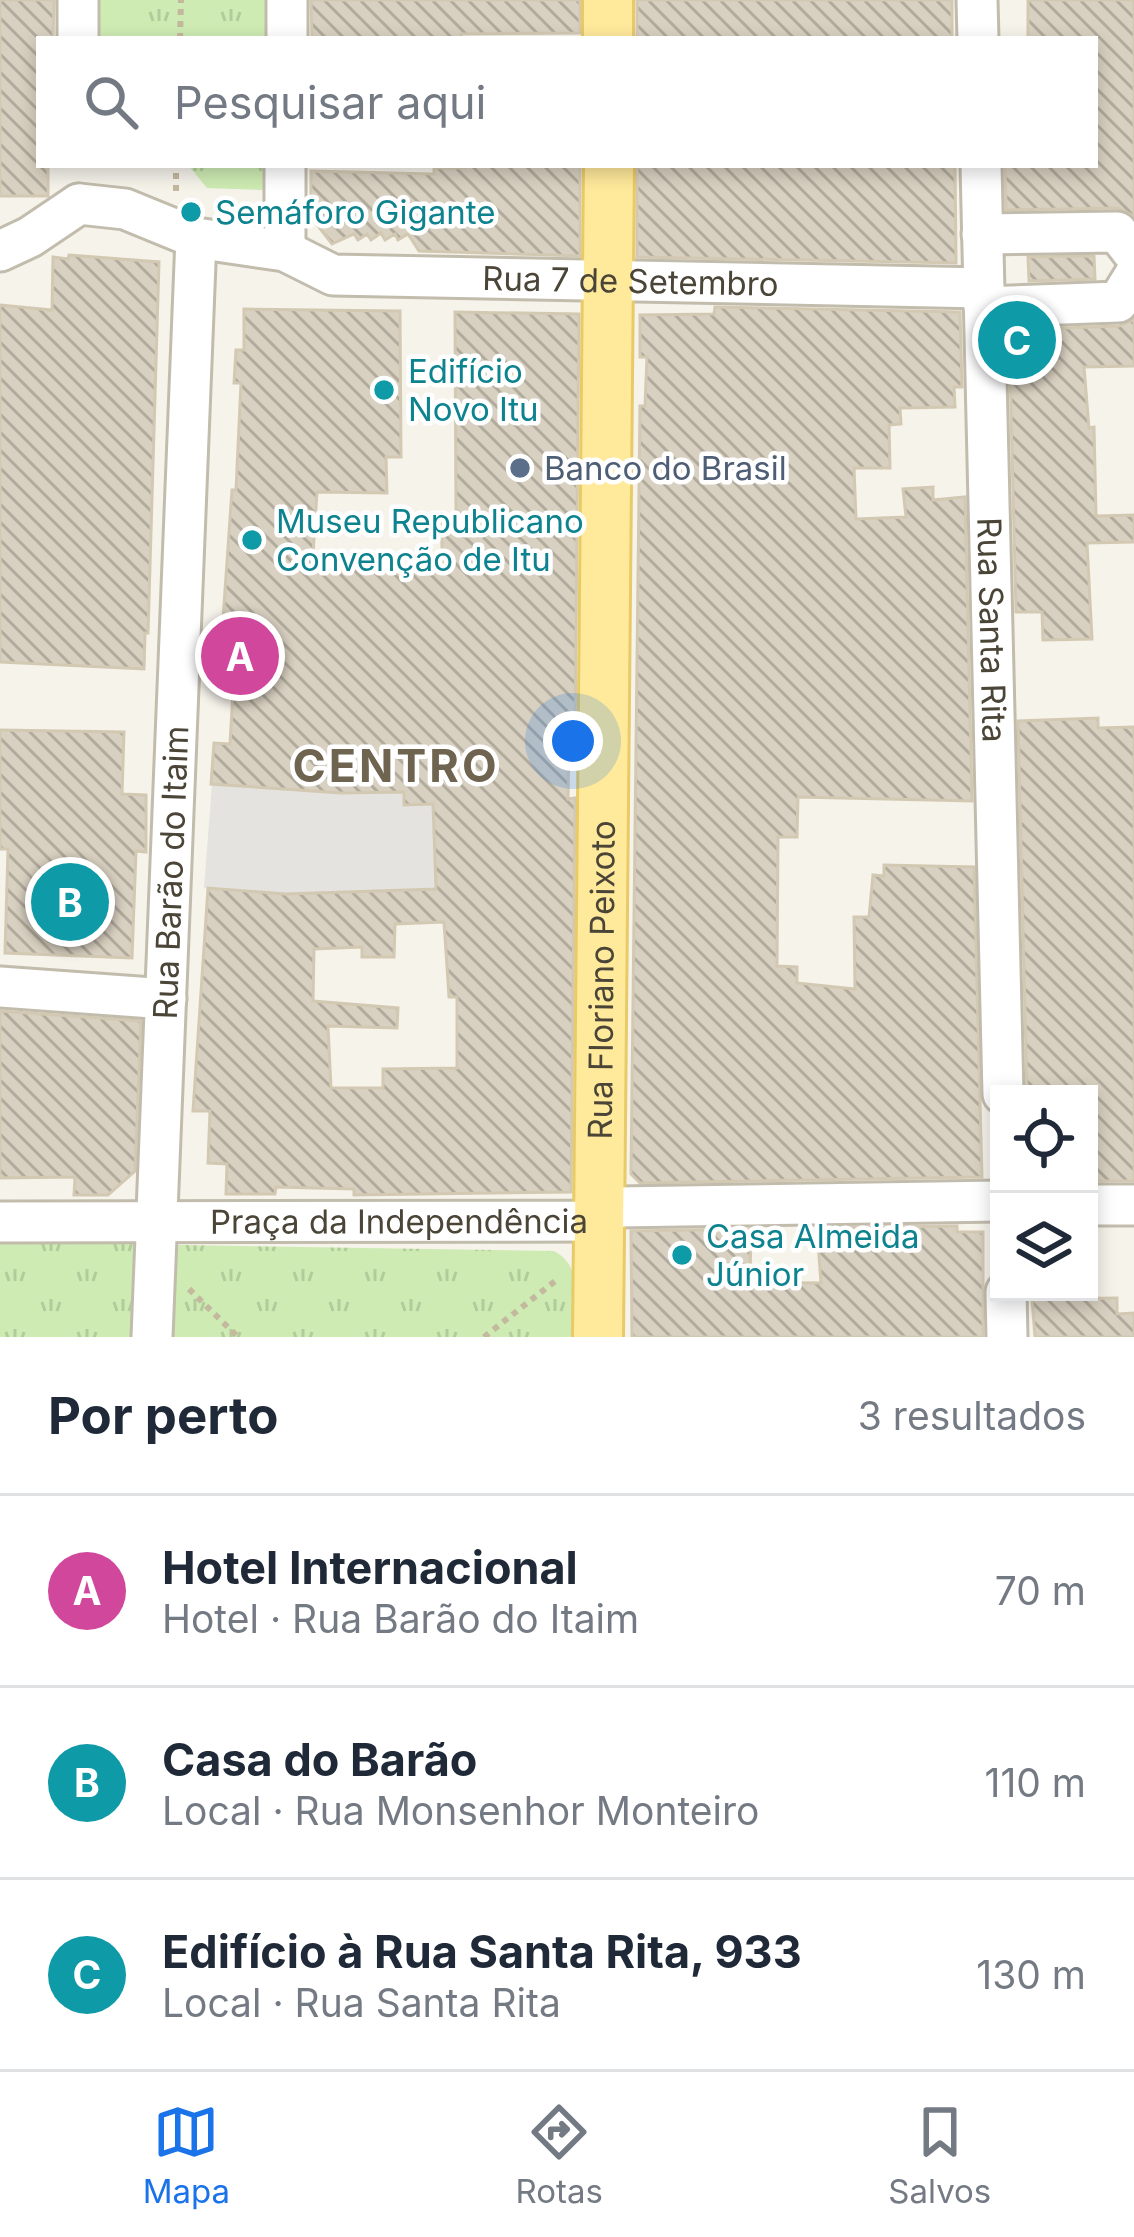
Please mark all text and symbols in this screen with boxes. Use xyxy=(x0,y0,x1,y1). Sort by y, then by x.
search box xyxy=(36,36,1098,168)
icon: search xyxy=(78,69,144,135)
text: Pesquisar aqui xyxy=(174,75,487,130)
place label: Semáforo Gigante xyxy=(215,192,495,232)
marker: Semáforo Gigante xyxy=(178,199,204,225)
street label: Rua 7 de Setembro xyxy=(482,258,779,304)
pin: C xyxy=(978,295,1056,385)
place label: Edifício Novo Itu xyxy=(408,351,539,429)
marker: Edifício Novo Itu xyxy=(371,377,397,403)
place label: Banco do Brasil xyxy=(544,448,787,488)
marker: Banco do Brasil xyxy=(507,455,533,481)
place label: Museu Republicano Convenção de Itu xyxy=(276,501,584,579)
street label: Rua Santa Rita xyxy=(969,517,1015,743)
marker: Museu Republicano Convenção de Itu xyxy=(239,527,265,553)
pin: A xyxy=(201,611,279,701)
your location xyxy=(543,711,603,771)
street label: Rua Barão do Itaim xyxy=(145,725,196,1020)
district label: CENTRO xyxy=(292,738,500,793)
street label: Rua Floriano Peixoto xyxy=(580,820,623,1140)
pin: B xyxy=(31,857,109,947)
map controls xyxy=(990,1085,1098,1301)
button: locate xyxy=(990,1085,1098,1193)
button: layers xyxy=(990,1193,1098,1301)
street label: Praça da Independência xyxy=(210,1201,588,1242)
place label: Casa Almeida Júnior xyxy=(706,1216,920,1294)
marker: Casa Almeida Júnior xyxy=(669,1242,695,1268)
text: Por perto xyxy=(48,1385,279,1446)
text: 3 resultados xyxy=(858,1392,1086,1439)
text: Hotel Internacional xyxy=(162,1540,578,1595)
text: A xyxy=(72,1567,102,1614)
text: 70 m xyxy=(995,1567,1086,1614)
text: Hotel · Rua Barão do Itaim xyxy=(162,1595,639,1642)
text: Casa do Barão xyxy=(162,1732,477,1787)
text: B xyxy=(74,1759,100,1806)
text: 110 m xyxy=(985,1759,1086,1806)
text: Local · Rua Monsenhor Monteiro xyxy=(162,1787,759,1834)
text: Edifício à Rua Santa Rita, 933 xyxy=(162,1924,802,1979)
text: C xyxy=(73,1951,101,1998)
text: 130 m xyxy=(976,1951,1086,1998)
text: Local · Rua Santa Rita xyxy=(162,1979,561,2026)
tab: Mapa xyxy=(143,2099,230,2211)
tab: Rotas xyxy=(515,2099,603,2211)
tab: Salvos xyxy=(888,2099,991,2211)

